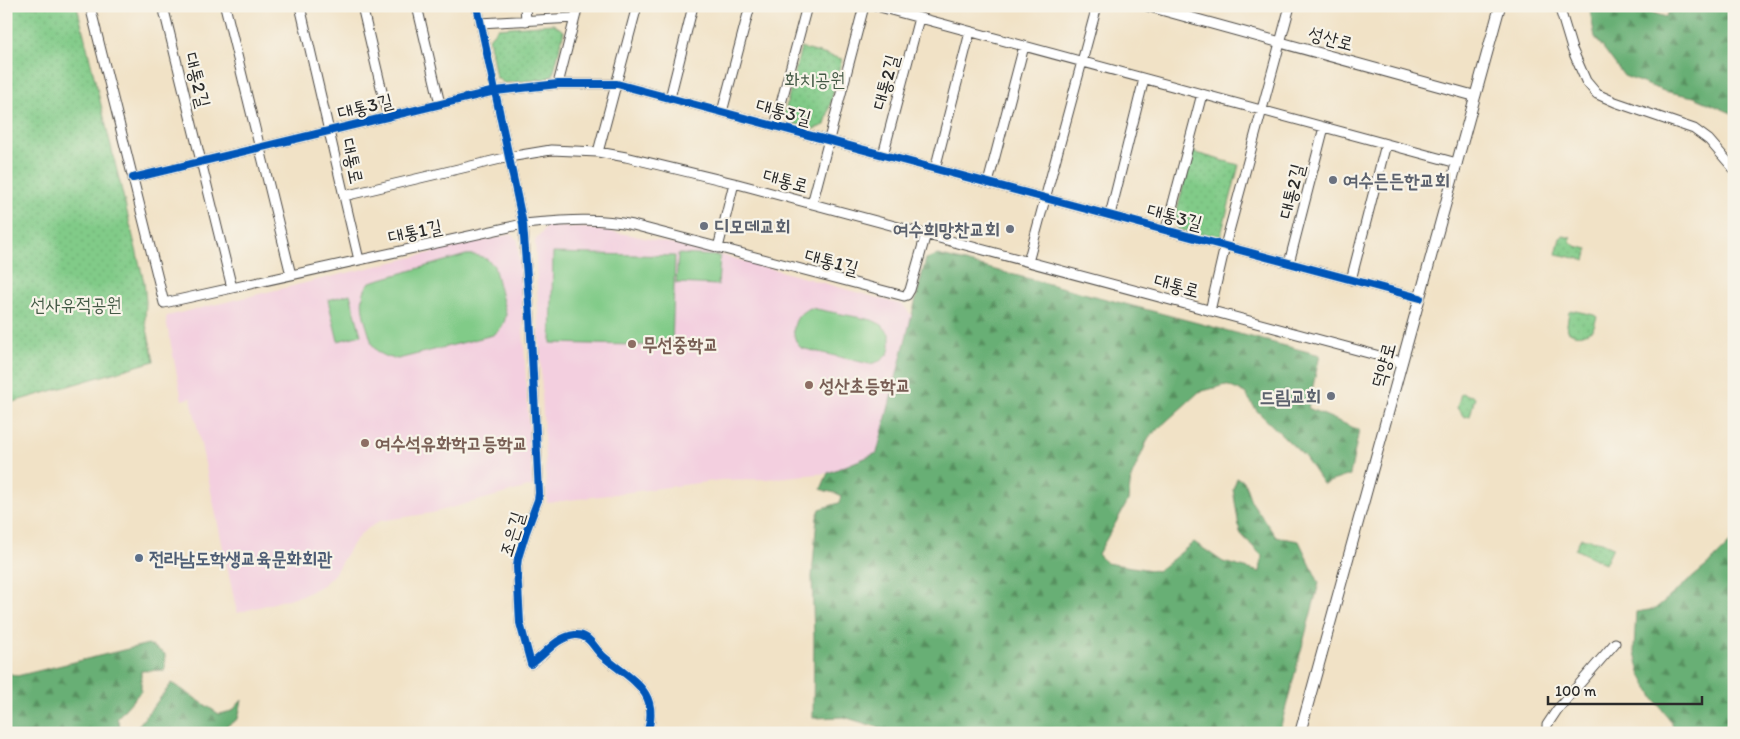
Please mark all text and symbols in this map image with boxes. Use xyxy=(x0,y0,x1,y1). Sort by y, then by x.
street label: 성산로 xyxy=(1306,21,1356,56)
street label: 대통2길 xyxy=(180,50,215,110)
street label: 대통2길 xyxy=(867,52,904,112)
park label: 화치공원 xyxy=(784,68,846,91)
street label: 대통3길 xyxy=(335,89,395,124)
street label: 대통3길 xyxy=(754,93,814,130)
street label: 대통로 xyxy=(336,136,369,186)
street label: 대통2길 xyxy=(1274,161,1309,221)
street label: 대통로 xyxy=(761,163,811,198)
place label: 여수든든한교회 xyxy=(1343,169,1450,192)
marker: 여수든든한교회 xyxy=(1327,174,1339,186)
street label: 대통3길 xyxy=(1145,198,1205,235)
street label: 대통1길 xyxy=(386,215,444,248)
place label: 디모데교회 xyxy=(714,215,790,238)
place label: 여수희망찬교회 xyxy=(893,218,1000,241)
marker: 디모데교회 xyxy=(698,220,710,232)
marker: 여수희망찬교회 xyxy=(1004,223,1016,235)
street label: 대통1길 xyxy=(802,243,861,280)
street label: 대통로 xyxy=(1152,268,1202,303)
park label: 선사유적공원 xyxy=(30,293,122,316)
place label: 무선중학교 xyxy=(642,333,718,356)
marker: 무선중학교 xyxy=(626,338,638,350)
street label: 덕양로 xyxy=(1366,340,1401,390)
place label: 성산초등학교 xyxy=(819,374,911,397)
marker: 성산초등학교 xyxy=(803,379,815,391)
place label: 드림교회 xyxy=(1260,385,1321,408)
marker: 드림교회 xyxy=(1325,390,1337,402)
place label: 여수석유화학고등학교 xyxy=(375,432,528,455)
marker: 여수석유화학고등학교 xyxy=(359,437,371,449)
street label: 조은길 xyxy=(494,509,529,559)
place label: 전라남도학생교육문화회관 xyxy=(149,547,333,570)
marker: 전라남도학생교육문화회관 xyxy=(133,552,145,564)
scale bar xyxy=(1548,674,1701,706)
text: 100 m xyxy=(1555,682,1597,700)

